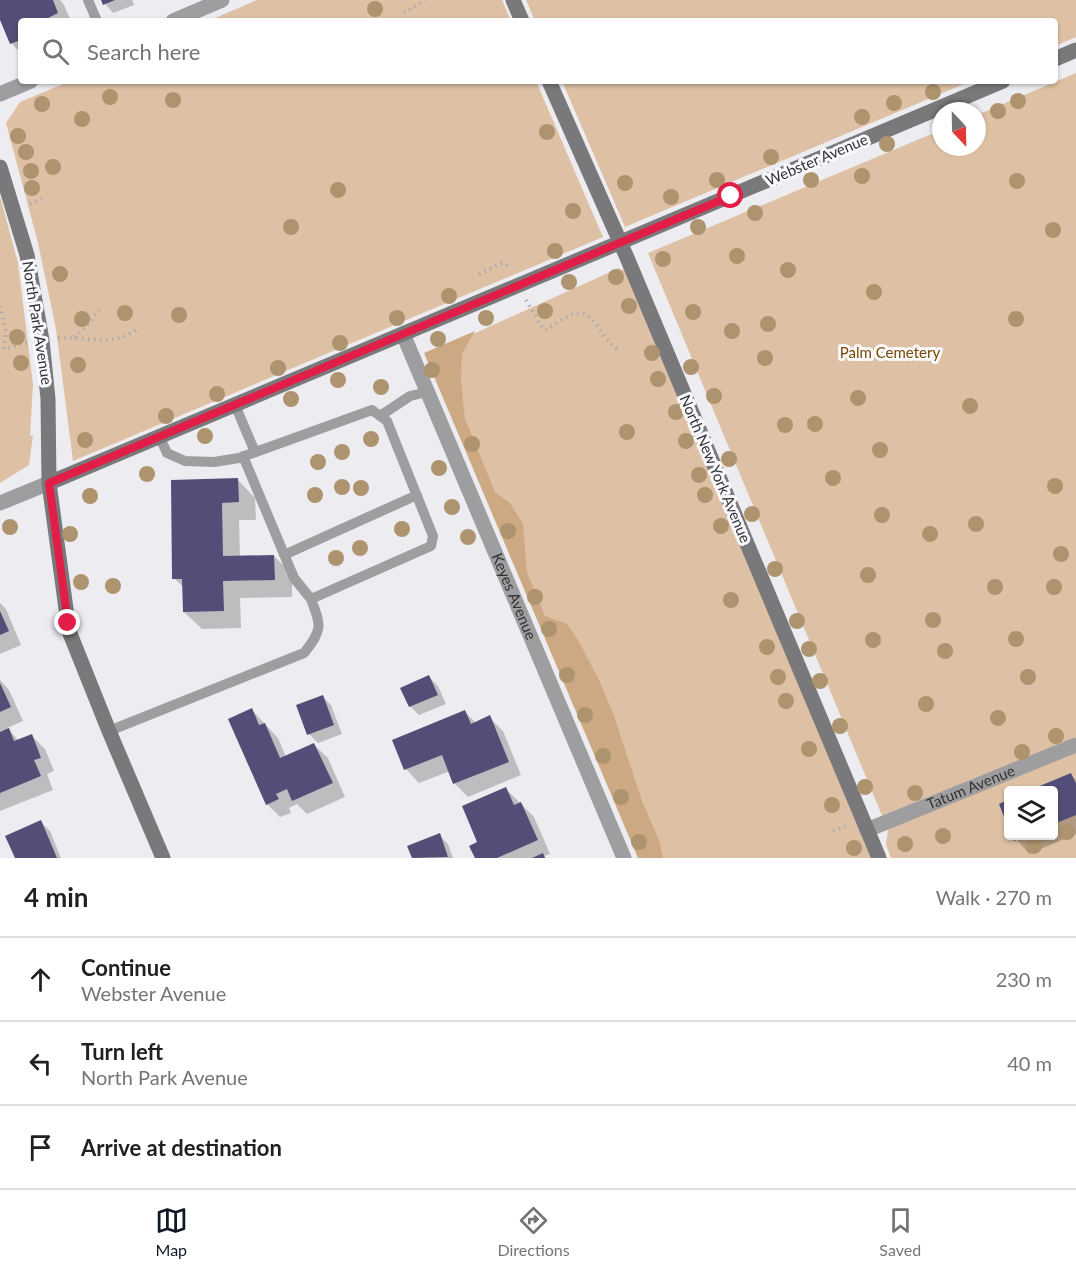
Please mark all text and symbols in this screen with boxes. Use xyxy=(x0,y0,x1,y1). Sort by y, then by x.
search box xyxy=(18,18,1058,84)
icon: search xyxy=(39,35,72,68)
text: Search here xyxy=(87,38,200,65)
north arrow xyxy=(932,102,986,156)
street label: Webster Avenue xyxy=(763,129,870,189)
route start xyxy=(717,182,743,208)
street label: North Park Avenue xyxy=(19,260,57,386)
park label: Palm Cemetery xyxy=(840,343,940,361)
street label: North New York Avenue xyxy=(677,392,755,545)
street label: Keyes Avenue xyxy=(488,550,541,642)
route end xyxy=(54,609,80,635)
street label: Tatum Avenue xyxy=(924,761,1017,813)
map controls xyxy=(1004,786,1058,840)
button: layers xyxy=(1004,786,1058,840)
text: 4 min xyxy=(24,881,88,913)
text: Walk · 270 m xyxy=(936,885,1052,909)
text: Continue xyxy=(81,954,171,981)
icon: ahead xyxy=(24,963,57,996)
text: 230 m xyxy=(996,967,1052,991)
text: Webster Avenue xyxy=(81,981,226,1005)
text: Turn left xyxy=(81,1038,163,1065)
icon: left xyxy=(24,1047,57,1080)
text: 40 m xyxy=(1007,1051,1052,1075)
text: North Park Avenue xyxy=(81,1065,248,1089)
icon: arrive xyxy=(24,1131,57,1164)
text: Arrive at destination xyxy=(81,1134,282,1161)
tab: Map xyxy=(155,1204,188,1259)
tab: Directions xyxy=(497,1204,570,1259)
tab: Saved xyxy=(879,1204,921,1259)

